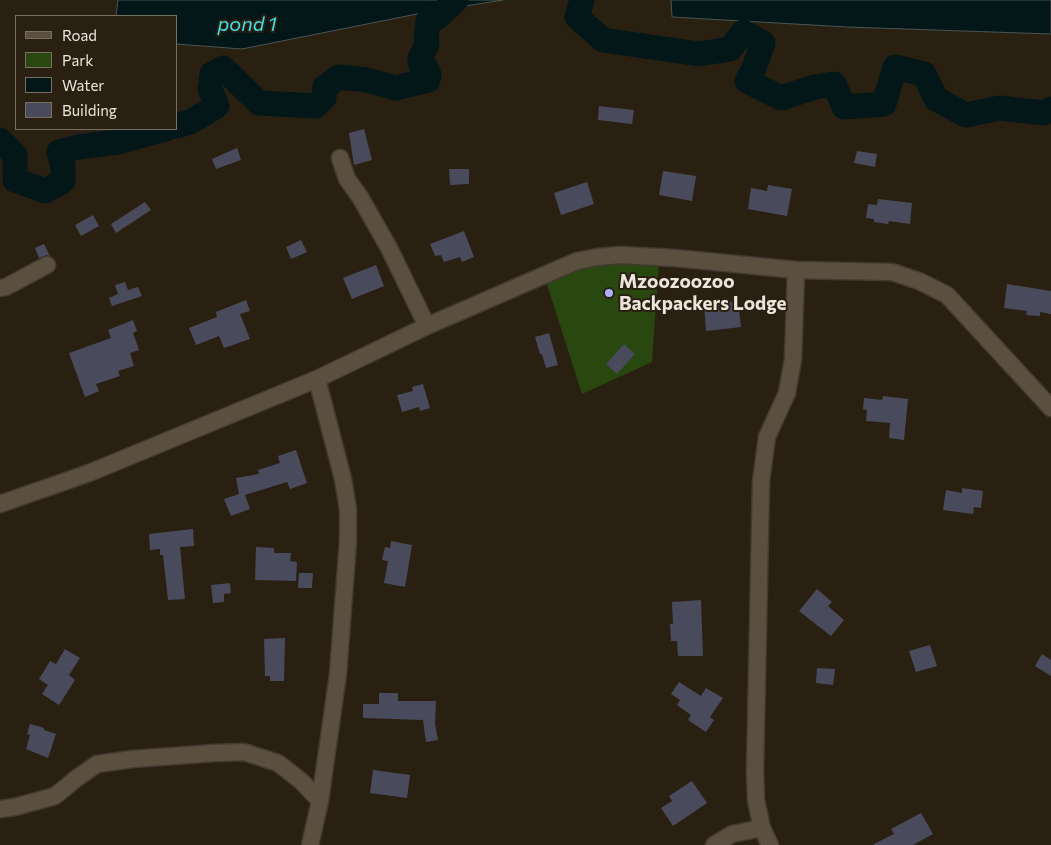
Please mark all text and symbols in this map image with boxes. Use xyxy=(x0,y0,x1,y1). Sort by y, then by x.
water label: pond 1 xyxy=(217,12,277,36)
legend xyxy=(15,15,178,130)
text: Road xyxy=(62,26,97,44)
text: Park xyxy=(62,51,93,69)
text: Water xyxy=(62,76,104,94)
text: Building xyxy=(62,101,117,119)
place label: Mzoozoozoo Backpackers Lodge xyxy=(619,271,786,315)
marker: Mzoozoozoo Backpackers Lodge xyxy=(603,287,615,299)

